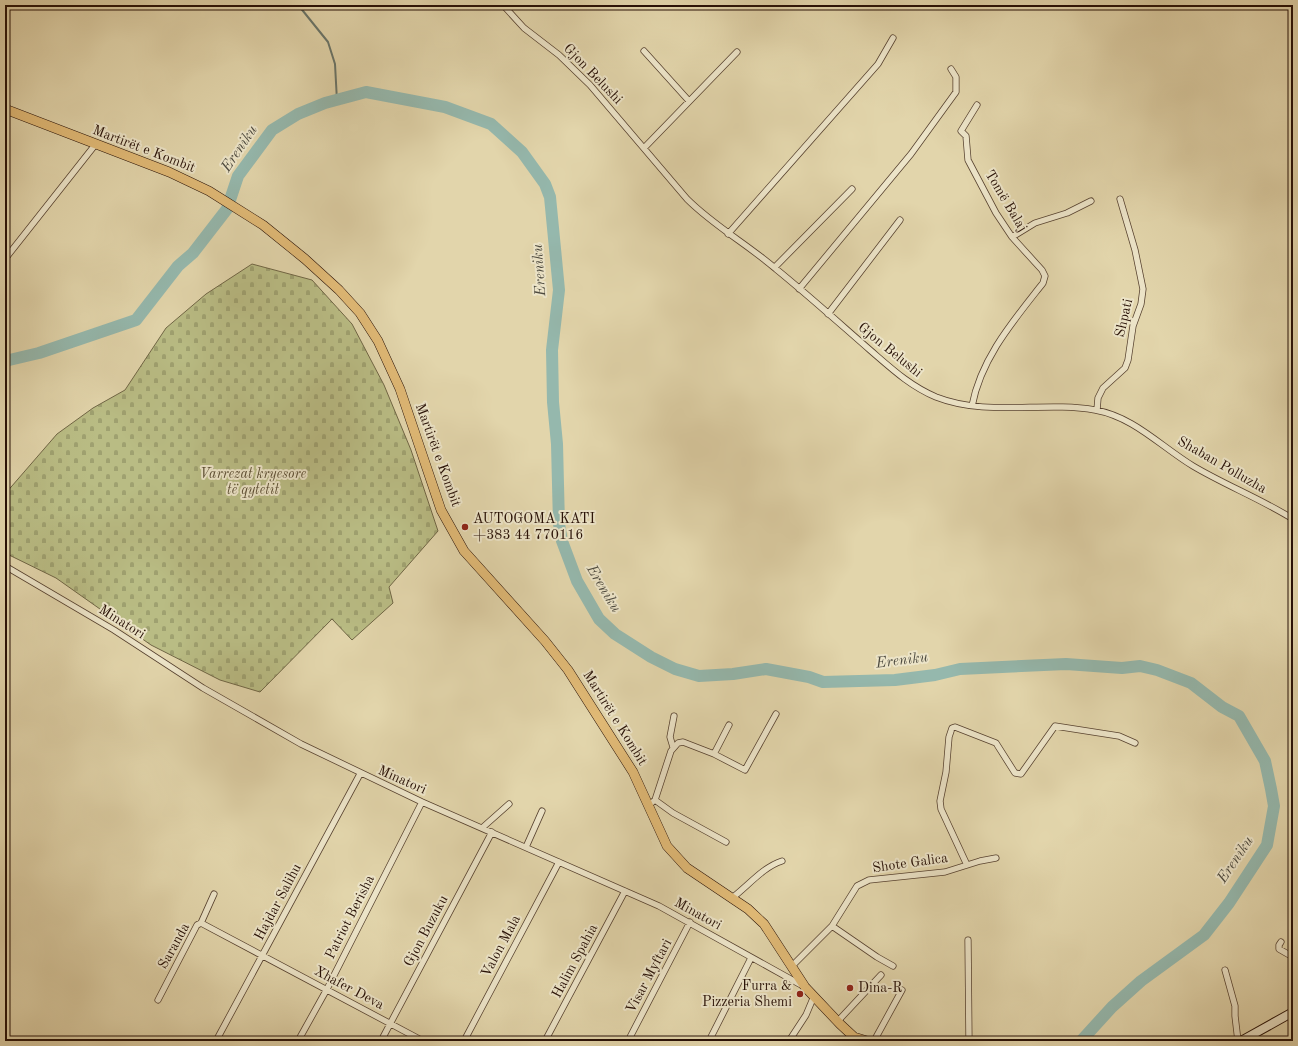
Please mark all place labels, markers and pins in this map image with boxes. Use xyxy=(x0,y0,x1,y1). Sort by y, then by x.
place label: AUTOGOMA KATI +383 44 770116 xyxy=(473,512,595,542)
marker: AUTOGOMA KATI +383 44 770116 xyxy=(460,522,470,532)
place label: Furra & Pizzeria Shemi xyxy=(702,979,792,1009)
place label: Dina-R xyxy=(858,981,902,995)
marker: Dina-R xyxy=(845,983,855,993)
marker: Furra & Pizzeria Shemi xyxy=(795,989,805,999)

